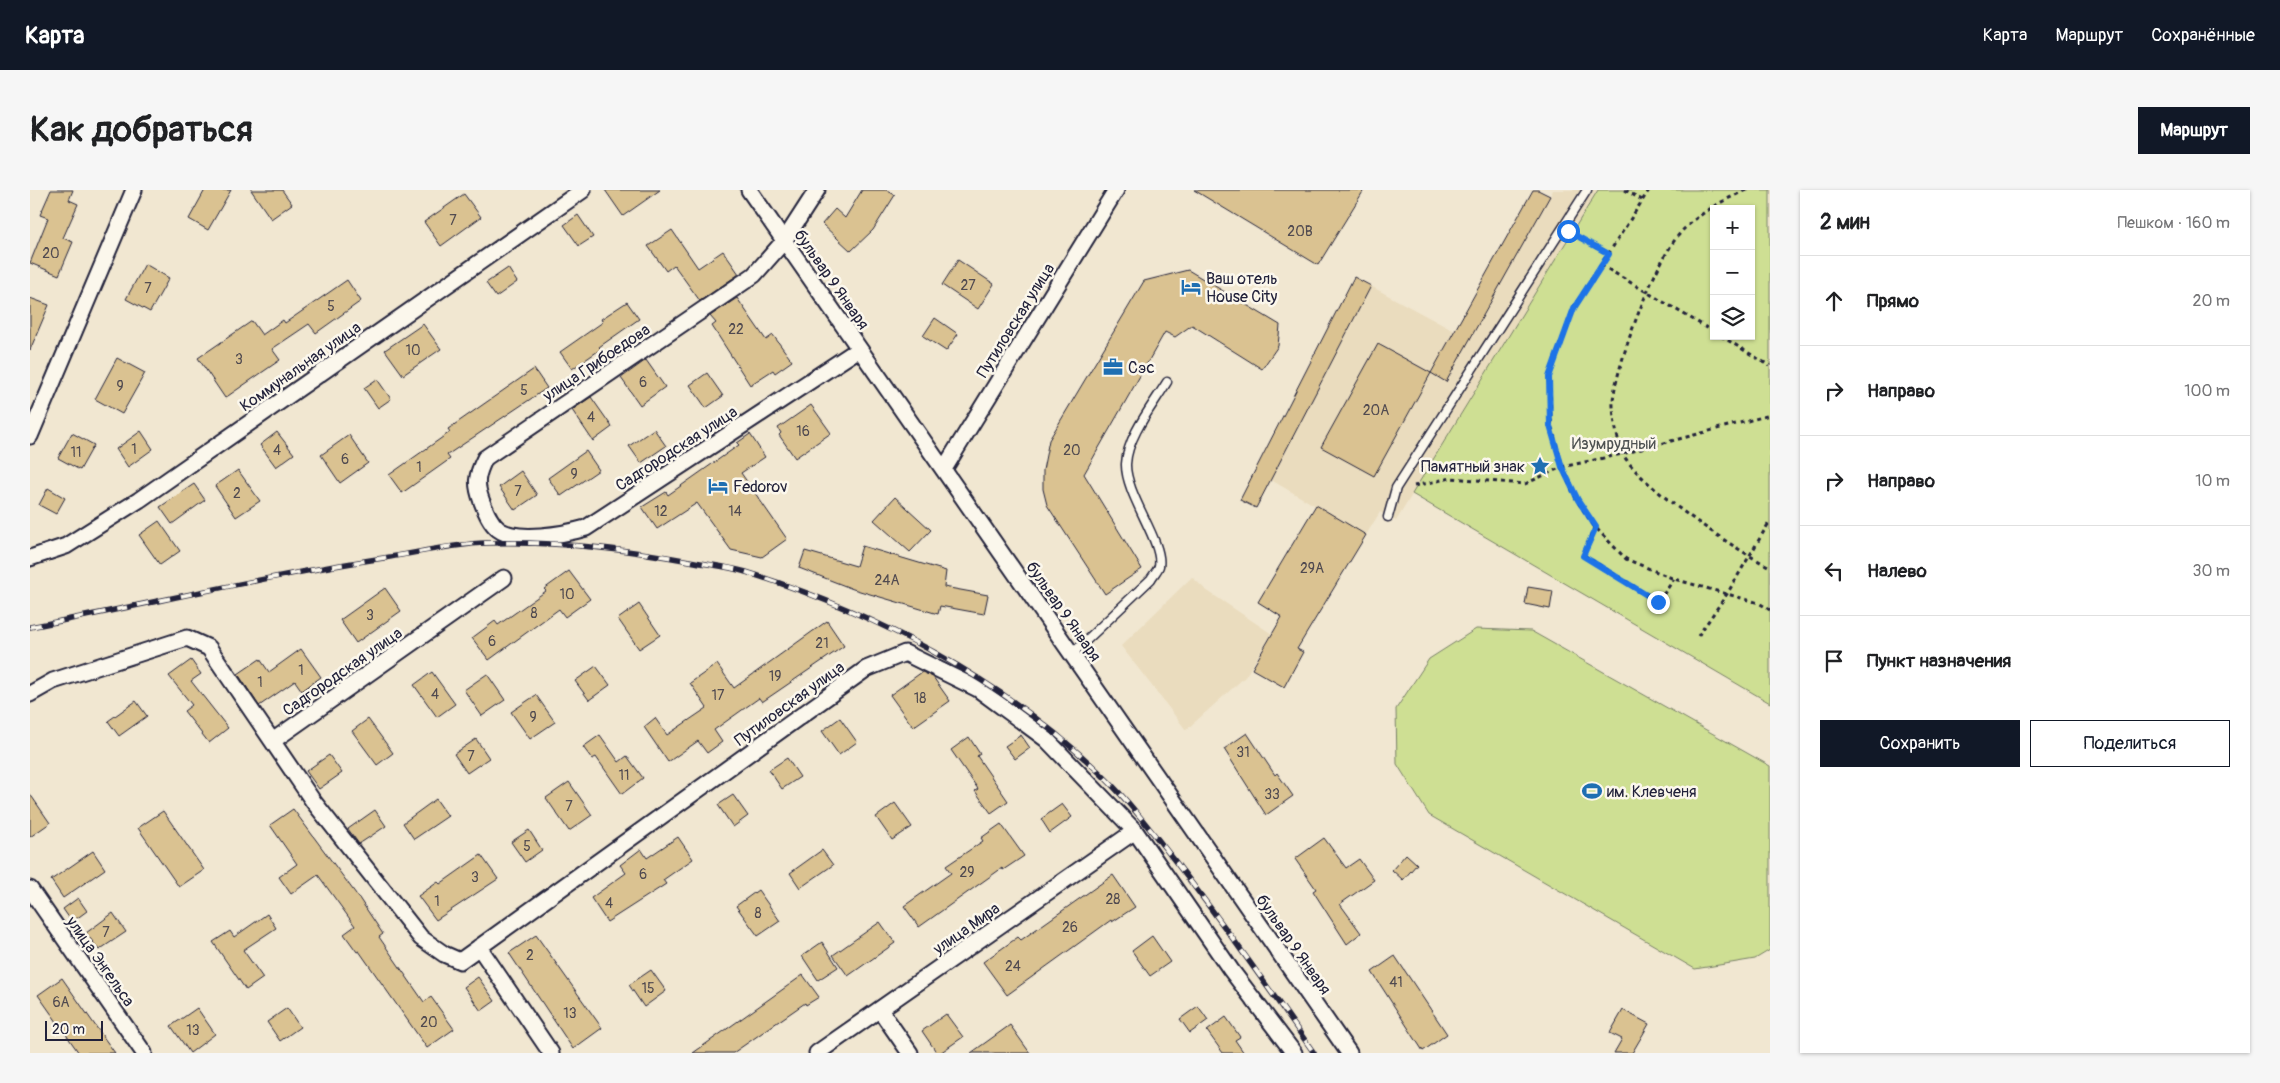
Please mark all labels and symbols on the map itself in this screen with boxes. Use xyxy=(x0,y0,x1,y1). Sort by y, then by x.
house number: 7 xyxy=(449,212,457,229)
route start xyxy=(1557,220,1580,243)
house number: 20В xyxy=(1287,223,1313,240)
street label: бульвар 9 Января xyxy=(789,226,873,333)
house number: 20 xyxy=(42,245,60,262)
street label: Путиловская улица xyxy=(973,260,1059,381)
place label: Ваш отель House City xyxy=(1206,269,1278,307)
hotel icon: Ваш отель House City xyxy=(1180,276,1202,298)
house number: 27 xyxy=(960,277,976,294)
house number: 7 xyxy=(144,280,152,297)
house number: 5 xyxy=(327,298,335,315)
street label: Коммунальная улица xyxy=(236,318,365,416)
street label: улица Грибоедова xyxy=(538,320,654,407)
house number: 22 xyxy=(728,321,744,338)
house number: 10 xyxy=(405,342,421,359)
house number: 3 xyxy=(235,351,243,368)
office icon: Сэс xyxy=(1102,356,1124,378)
place label: Сэс xyxy=(1128,358,1155,378)
house number: 6 xyxy=(639,374,647,391)
house number: 9 xyxy=(116,378,124,395)
house number: 5 xyxy=(520,382,528,399)
street label: Садгородская улица xyxy=(612,402,741,496)
house number: 20А xyxy=(1363,402,1389,419)
house number: 4 xyxy=(587,409,595,426)
house number: 16 xyxy=(796,423,810,440)
park label: Изумрудный xyxy=(1572,434,1656,454)
house number: 1 xyxy=(131,441,137,458)
house number: 4 xyxy=(273,442,281,459)
house number: 20 xyxy=(1063,442,1081,459)
house number: 11 xyxy=(71,444,81,461)
house number: 6 xyxy=(341,451,349,468)
place icon: Памятный знак xyxy=(1529,455,1551,477)
place label: Памятный знак xyxy=(1421,457,1525,477)
house number: 1 xyxy=(416,459,422,476)
house number: 9 xyxy=(570,466,578,483)
hotel icon: Fedorov xyxy=(707,475,729,497)
place label: Fedorov xyxy=(733,477,787,497)
house number: 7 xyxy=(514,483,522,500)
house number: 2 xyxy=(233,485,241,502)
house number: 12 xyxy=(654,503,668,520)
house number: 14 xyxy=(728,503,742,520)
street label: бульвар 9 Января xyxy=(1021,558,1105,665)
house number: 29А xyxy=(1300,560,1324,577)
house number: 24А xyxy=(874,572,900,589)
house number: 10 xyxy=(559,586,575,603)
route end xyxy=(1647,591,1670,614)
house number: 8 xyxy=(530,605,538,622)
house number: 3 xyxy=(366,607,374,624)
street label: Садгородская улица xyxy=(279,623,406,721)
house number: 6 xyxy=(488,633,496,650)
house number: 21 xyxy=(815,635,829,652)
street label: Путиловская улица xyxy=(731,657,849,750)
house number: 1 xyxy=(298,662,304,679)
house number: 19 xyxy=(769,668,781,685)
house number: 1 xyxy=(257,674,263,691)
house number: 4 xyxy=(431,686,439,703)
house number: 17 xyxy=(712,687,725,704)
house number: 18 xyxy=(914,690,926,707)
house number: 9 xyxy=(529,709,537,726)
house number: 31 xyxy=(1236,744,1250,761)
house number: 7 xyxy=(467,748,475,765)
house number: 11 xyxy=(619,767,629,784)
sports icon: им. Клевченя xyxy=(1581,780,1603,802)
place label: им. Клевченя xyxy=(1607,782,1697,802)
house number: 33 xyxy=(1264,786,1280,803)
house number: 7 xyxy=(565,798,573,815)
house number: 5 xyxy=(523,838,531,855)
house number: 29 xyxy=(959,864,975,881)
house number: 6 xyxy=(639,866,647,883)
house number: 3 xyxy=(471,869,479,886)
house number: 28 xyxy=(1106,891,1120,908)
street label: бульвар 9 Января xyxy=(1251,891,1335,998)
house number: 1 xyxy=(434,893,440,910)
house number: 4 xyxy=(605,895,613,912)
street label: улица Мира xyxy=(929,899,1004,960)
house number: 8 xyxy=(754,905,762,922)
street label: улица Энгельса xyxy=(61,912,139,1011)
house number: 26 xyxy=(1062,919,1078,936)
house number: 7 xyxy=(102,924,110,941)
house number: 2 xyxy=(526,947,534,964)
house number: 24 xyxy=(1005,958,1021,975)
house number: 41 xyxy=(1389,974,1403,991)
house number: 15 xyxy=(641,980,655,997)
house number: 6А xyxy=(52,994,70,1011)
house number: 13 xyxy=(563,1005,577,1022)
house number: 20 xyxy=(420,1014,438,1031)
scale bar xyxy=(45,1018,102,1041)
house number: 13 xyxy=(186,1022,200,1039)

